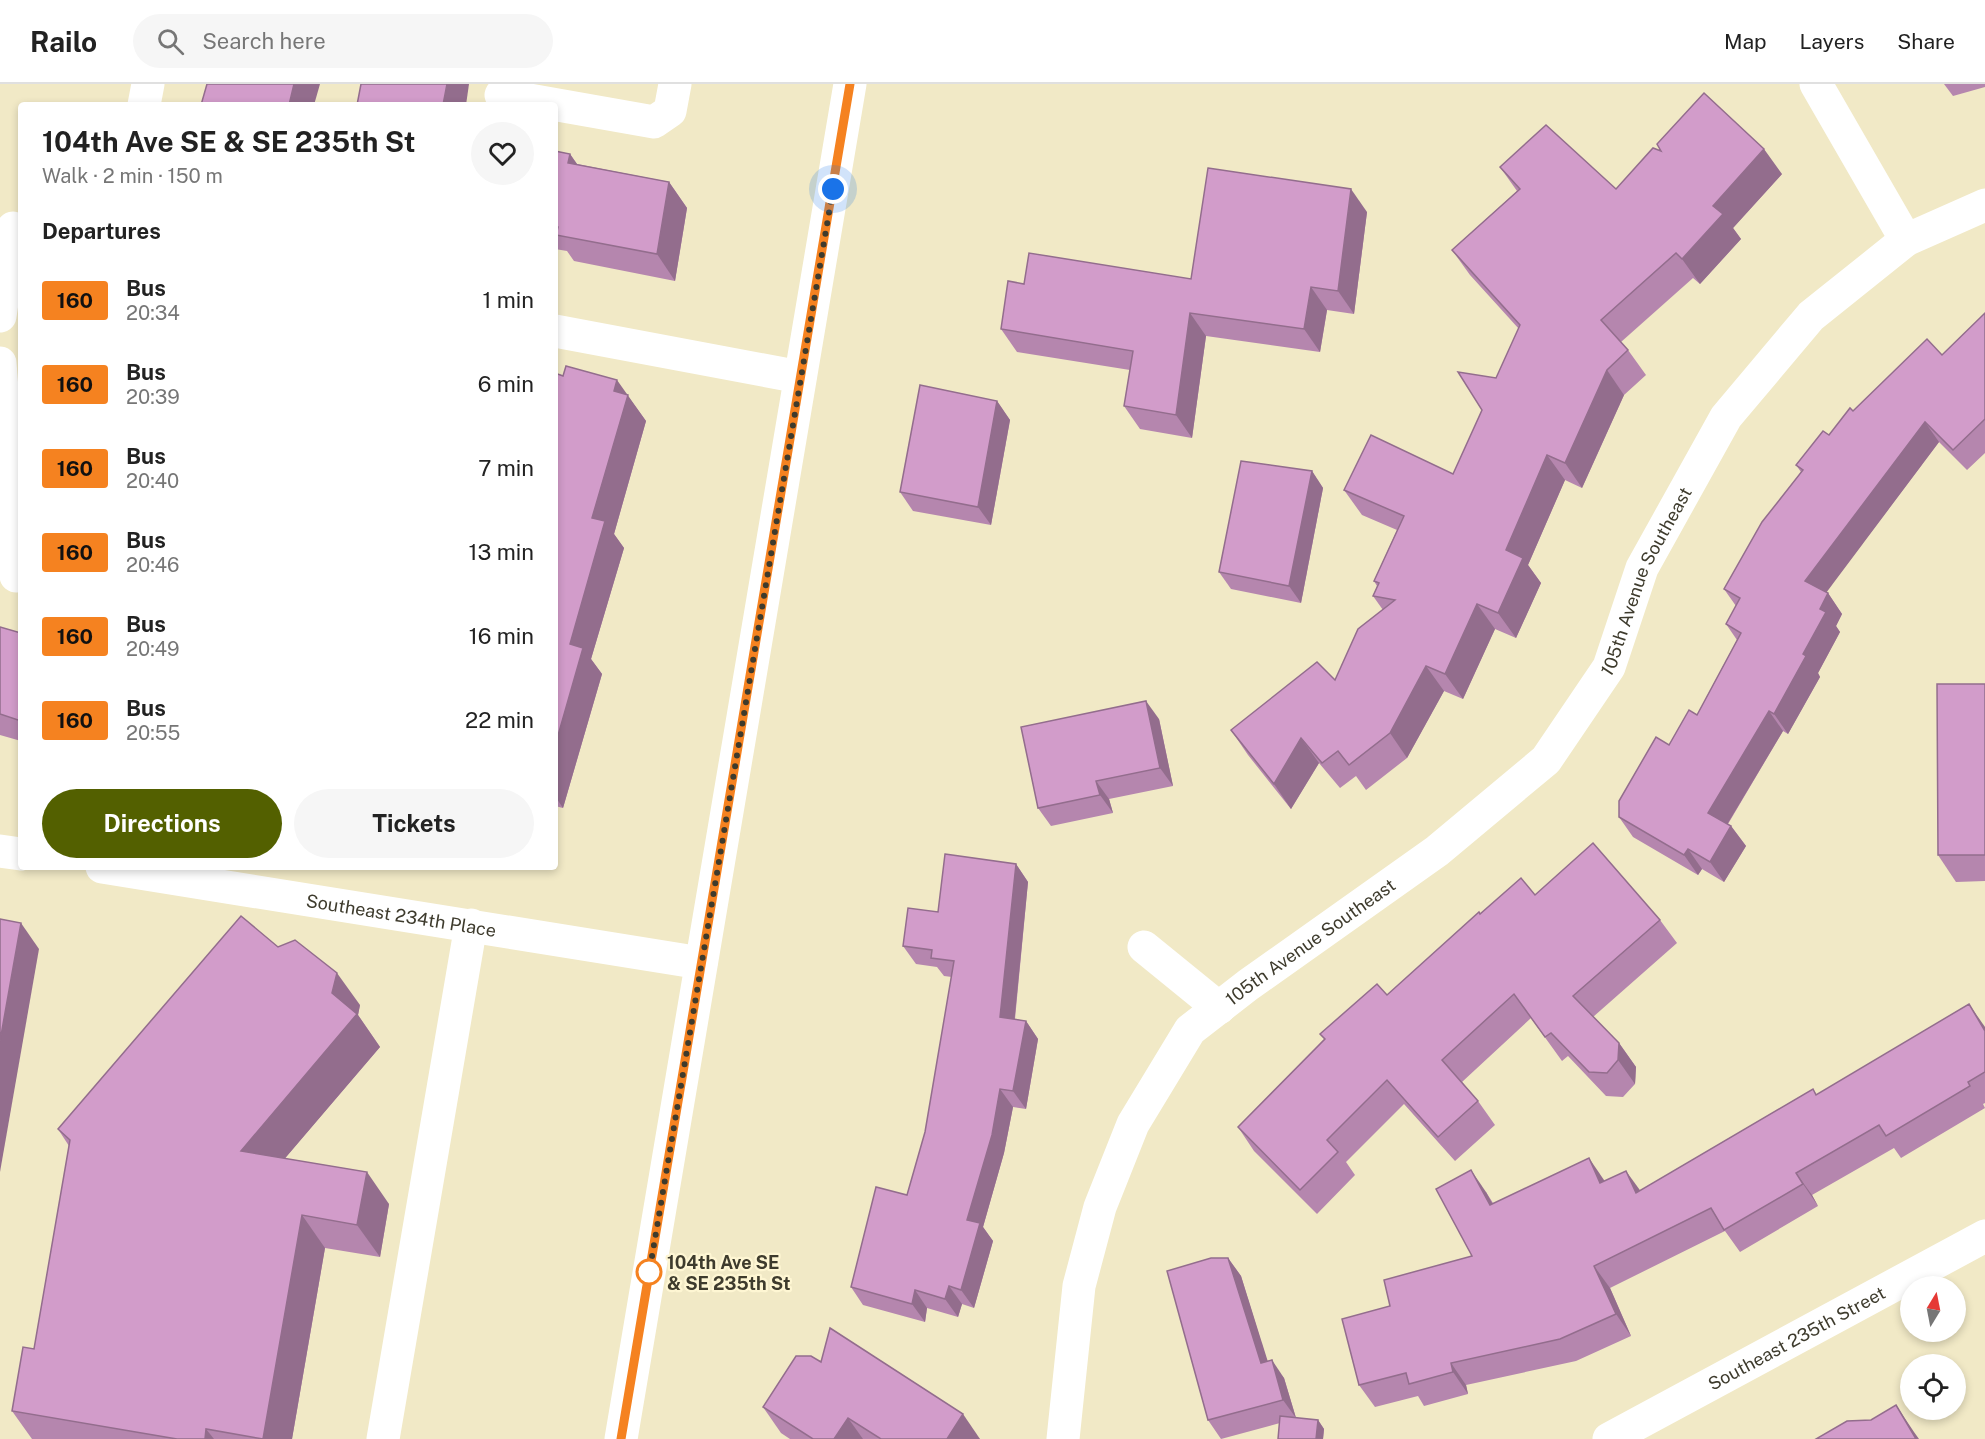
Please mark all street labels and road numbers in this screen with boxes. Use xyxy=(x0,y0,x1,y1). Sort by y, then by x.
street label: 105th Avenue Southeast xyxy=(1596,483,1696,680)
street label: 105th Avenue Southeast xyxy=(1221,874,1399,1009)
street label: Southeast 234th Place xyxy=(305,889,498,941)
street label: Southeast 235th Street xyxy=(1704,1281,1889,1394)

